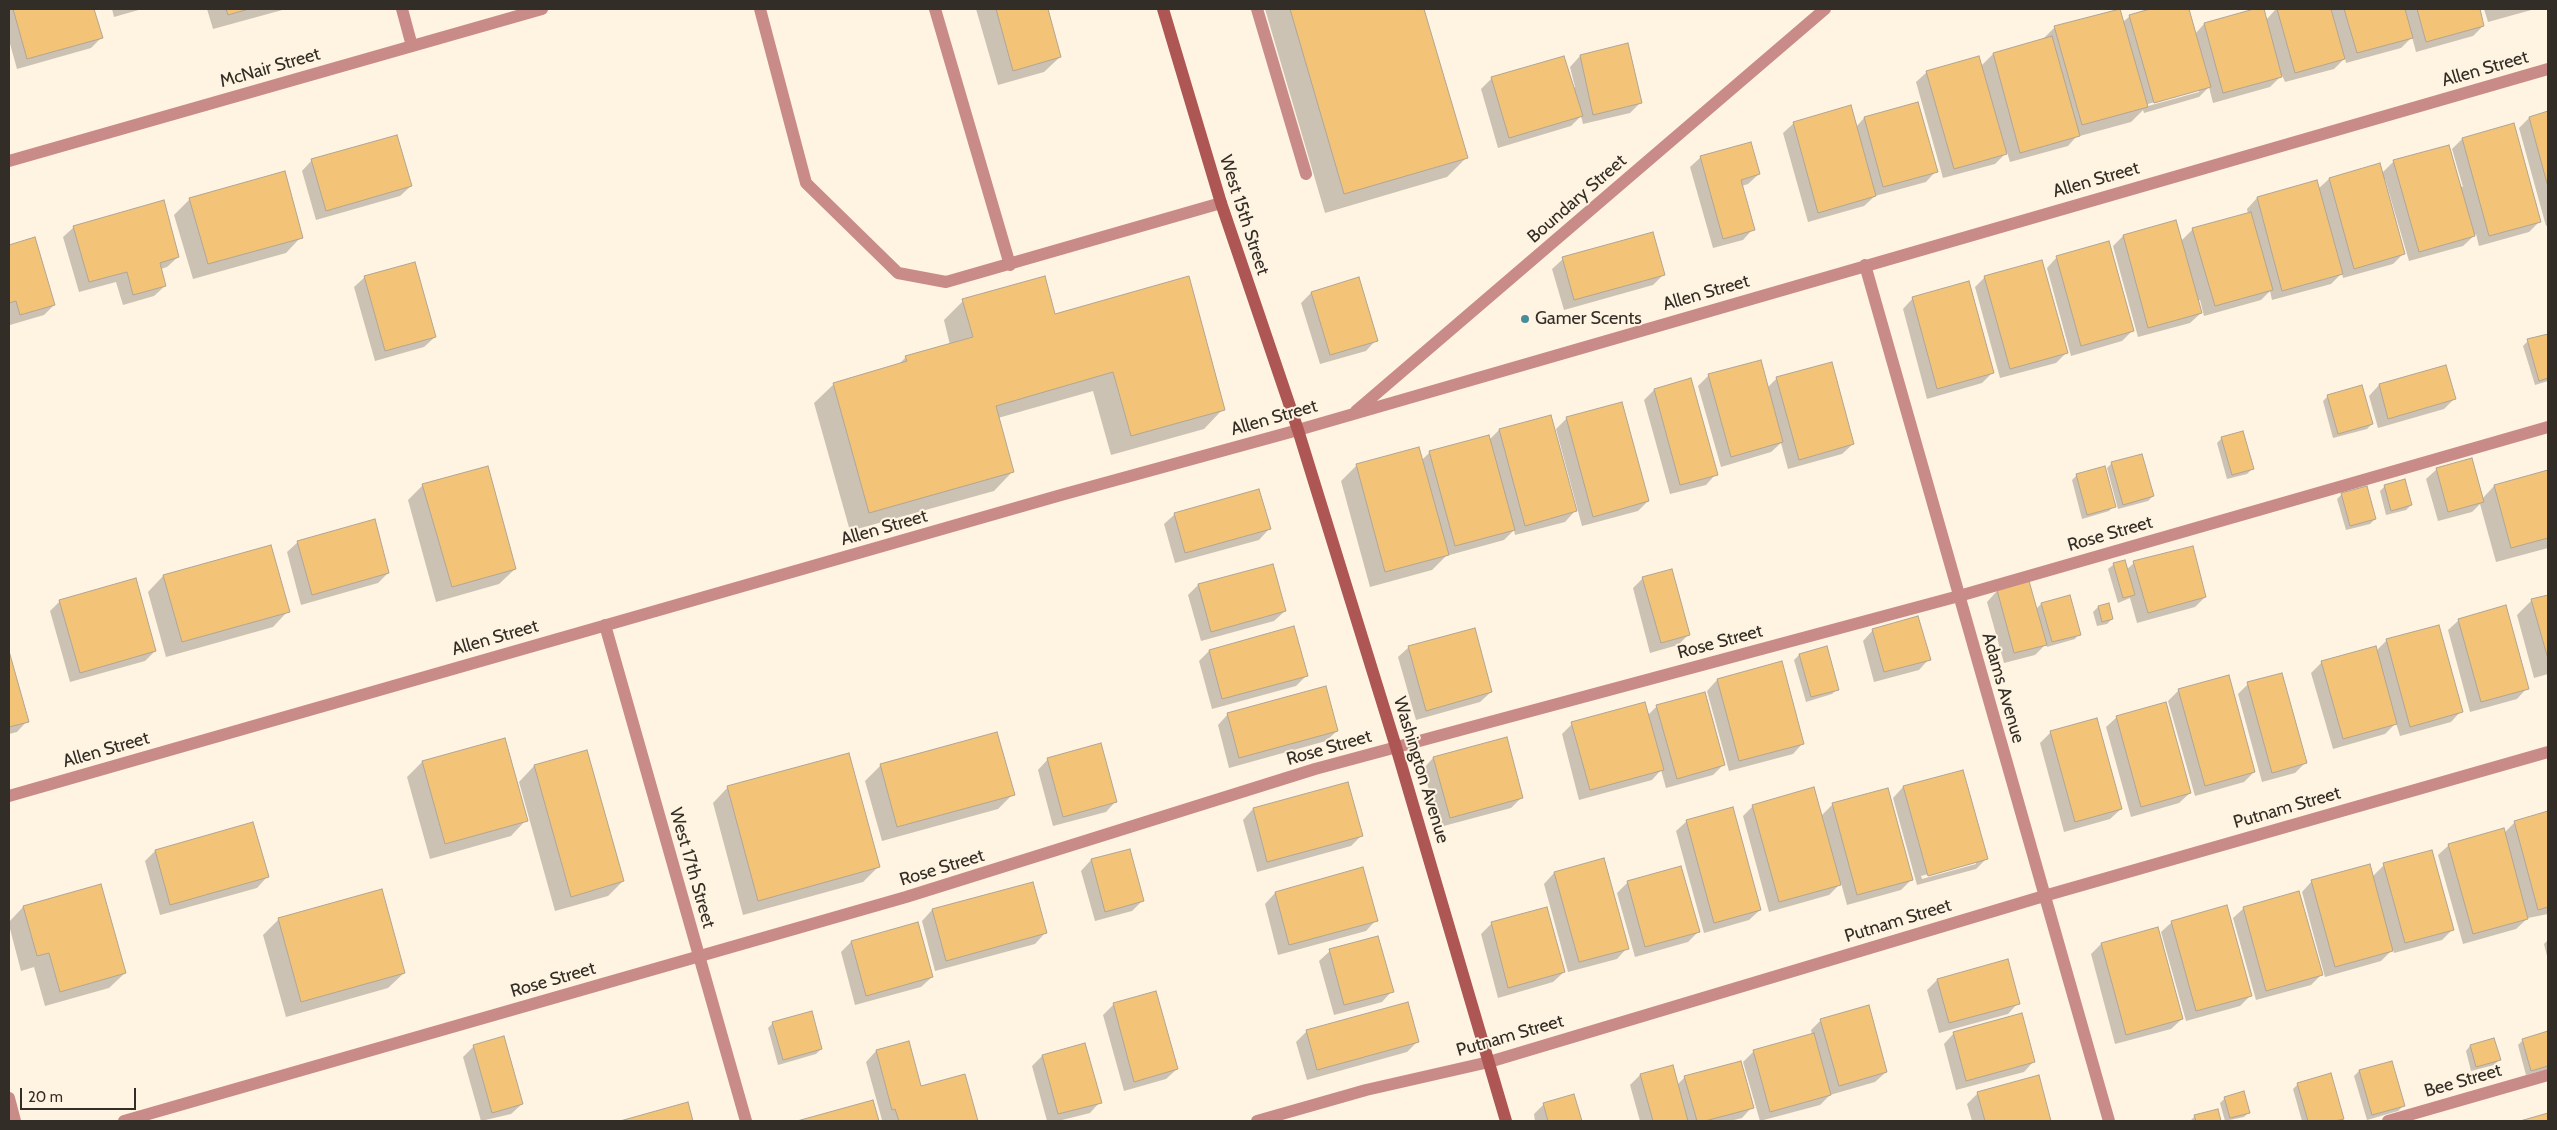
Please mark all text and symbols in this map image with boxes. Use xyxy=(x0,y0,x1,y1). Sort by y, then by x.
street label: McNair Street xyxy=(217,43,323,93)
street label: Allen Street xyxy=(2439,46,2531,92)
street label: Boundary Street xyxy=(1523,150,1631,248)
street label: West 15th Street xyxy=(1214,152,1274,278)
street label: Allen Street xyxy=(2050,157,2142,203)
street label: Allen Street xyxy=(1660,270,1752,316)
place label: Gamer Scents xyxy=(1535,308,1642,330)
marker: Gamer Scents xyxy=(1519,313,1531,325)
street label: Allen Street xyxy=(1228,395,1320,441)
street label: Allen Street xyxy=(838,505,930,551)
street label: Rose Street xyxy=(2065,512,2155,556)
street label: Allen Street xyxy=(449,615,541,661)
street label: Rose Street xyxy=(1675,620,1765,664)
street label: Adams Avenue xyxy=(1977,630,2029,746)
street label: Washington Avenue xyxy=(1388,694,1454,846)
street label: Rose Street xyxy=(1284,726,1374,770)
street label: Allen Street xyxy=(60,727,152,773)
street label: Putnam Street xyxy=(2231,782,2343,834)
street label: West 17th Street xyxy=(665,805,719,931)
street label: Rose Street xyxy=(897,845,987,891)
street label: Putnam Street xyxy=(1842,895,1954,947)
street label: Rose Street xyxy=(508,958,598,1002)
street label: Putnam Street xyxy=(1454,1010,1566,1062)
street label: Bee Street xyxy=(2422,1060,2504,1102)
scale bar xyxy=(22,1078,139,1110)
text: 20 m xyxy=(28,1088,63,1106)

